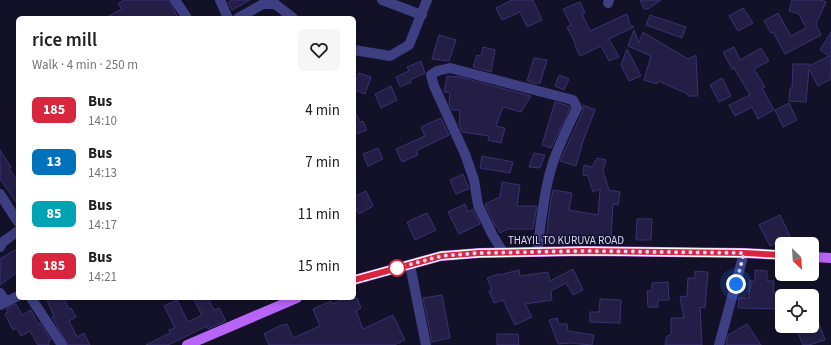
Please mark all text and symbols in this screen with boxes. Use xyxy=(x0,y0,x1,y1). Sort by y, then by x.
text: rice mill xyxy=(32,27,97,54)
button: heart xyxy=(298,29,340,71)
text: Walk · 4 min · 250 m xyxy=(32,56,138,74)
text: Bus xyxy=(88,91,112,112)
text: 185 xyxy=(43,100,65,120)
text: 4 min xyxy=(305,100,340,121)
text: 14:10 xyxy=(88,112,117,130)
text: Bus xyxy=(88,143,112,164)
text: 13 xyxy=(47,152,61,172)
text: 7 min xyxy=(305,152,340,173)
text: 14:13 xyxy=(88,164,117,182)
text: Bus xyxy=(88,195,112,216)
text: 85 xyxy=(47,204,61,224)
text: 11 min xyxy=(298,204,340,225)
text: 14:17 xyxy=(88,216,117,234)
street label: THAYIL TO KURUVA ROAD xyxy=(508,233,624,248)
north arrow xyxy=(775,237,819,281)
map controls xyxy=(775,237,819,333)
text: Bus xyxy=(88,247,112,268)
text: 185 xyxy=(43,256,65,276)
text: 15 min xyxy=(298,256,340,277)
unlabelled marker xyxy=(388,259,406,277)
text: 14:21 xyxy=(88,268,117,286)
your location xyxy=(726,274,746,294)
button: locate xyxy=(775,289,819,333)

